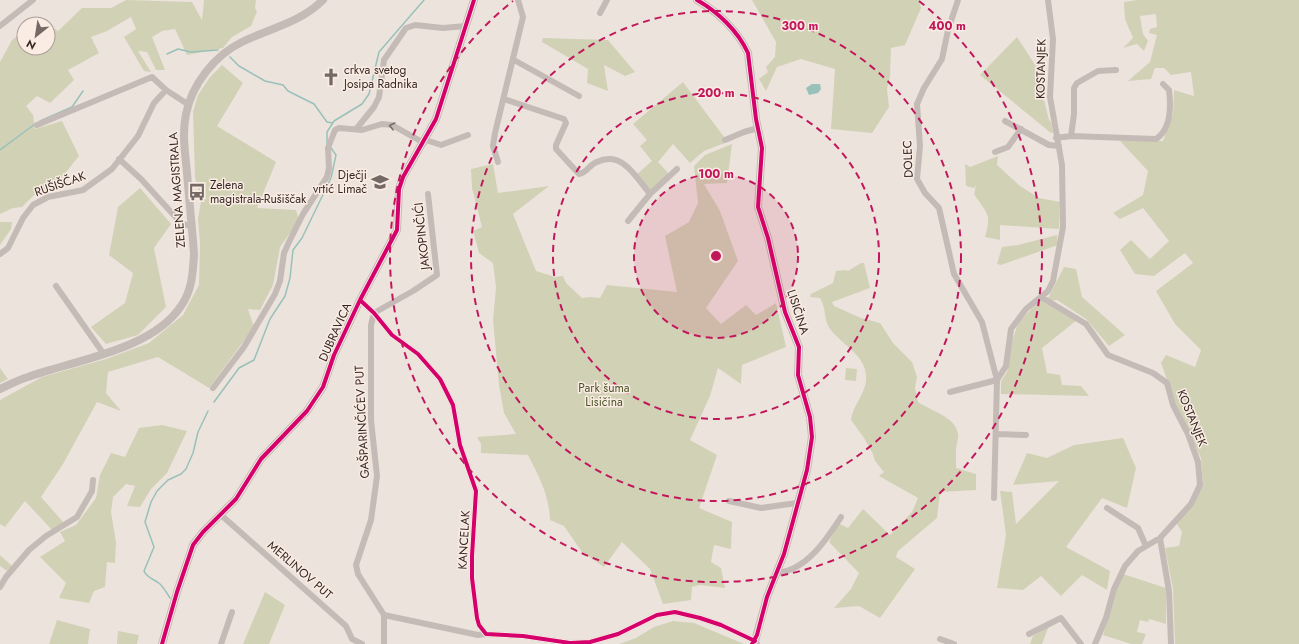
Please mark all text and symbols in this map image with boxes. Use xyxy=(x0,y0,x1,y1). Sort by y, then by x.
north arrow xyxy=(16,16,56,56)
text: 300 m xyxy=(782,17,819,35)
text: 400 m xyxy=(928,17,966,35)
text: N xyxy=(23,36,39,54)
street label: KOSTANJEK xyxy=(1031,39,1051,99)
place label: crkva svetog Josipa Radnika xyxy=(342,61,418,93)
church icon: crkva svetog Josipa Radnika xyxy=(321,67,341,87)
text: 200 m xyxy=(697,84,735,102)
one-way arrow xyxy=(389,122,396,131)
street label: ZELENA MAGISTRALA xyxy=(164,131,190,248)
street label: DOLEC xyxy=(898,140,918,178)
text: 100 m xyxy=(698,165,734,183)
place label: Dječji vrtić Limač xyxy=(313,166,367,198)
street label: RUŠIŠČAK xyxy=(32,167,88,201)
school or university icon: Dječji vrtić Limač xyxy=(370,172,390,192)
place label: Zelena magistrala-Rušiščak xyxy=(210,176,307,208)
bus stop icon: Zelena magistrala-Rušiščak xyxy=(187,182,207,202)
street label: JAKOPINČIĆI xyxy=(410,201,435,273)
centre of rings xyxy=(709,249,723,263)
street label: LISIČINA xyxy=(782,287,814,337)
street label: DUBRAVICA xyxy=(314,300,356,364)
street label: GAŠPARINČIĆEV PUT xyxy=(350,365,374,479)
park label: Park šuma Lisičina xyxy=(578,379,630,411)
street label: KOSTANJEK xyxy=(1172,387,1212,449)
street label: KANCELAK xyxy=(453,510,475,570)
street label: MERLINOV PUT xyxy=(264,537,337,604)

